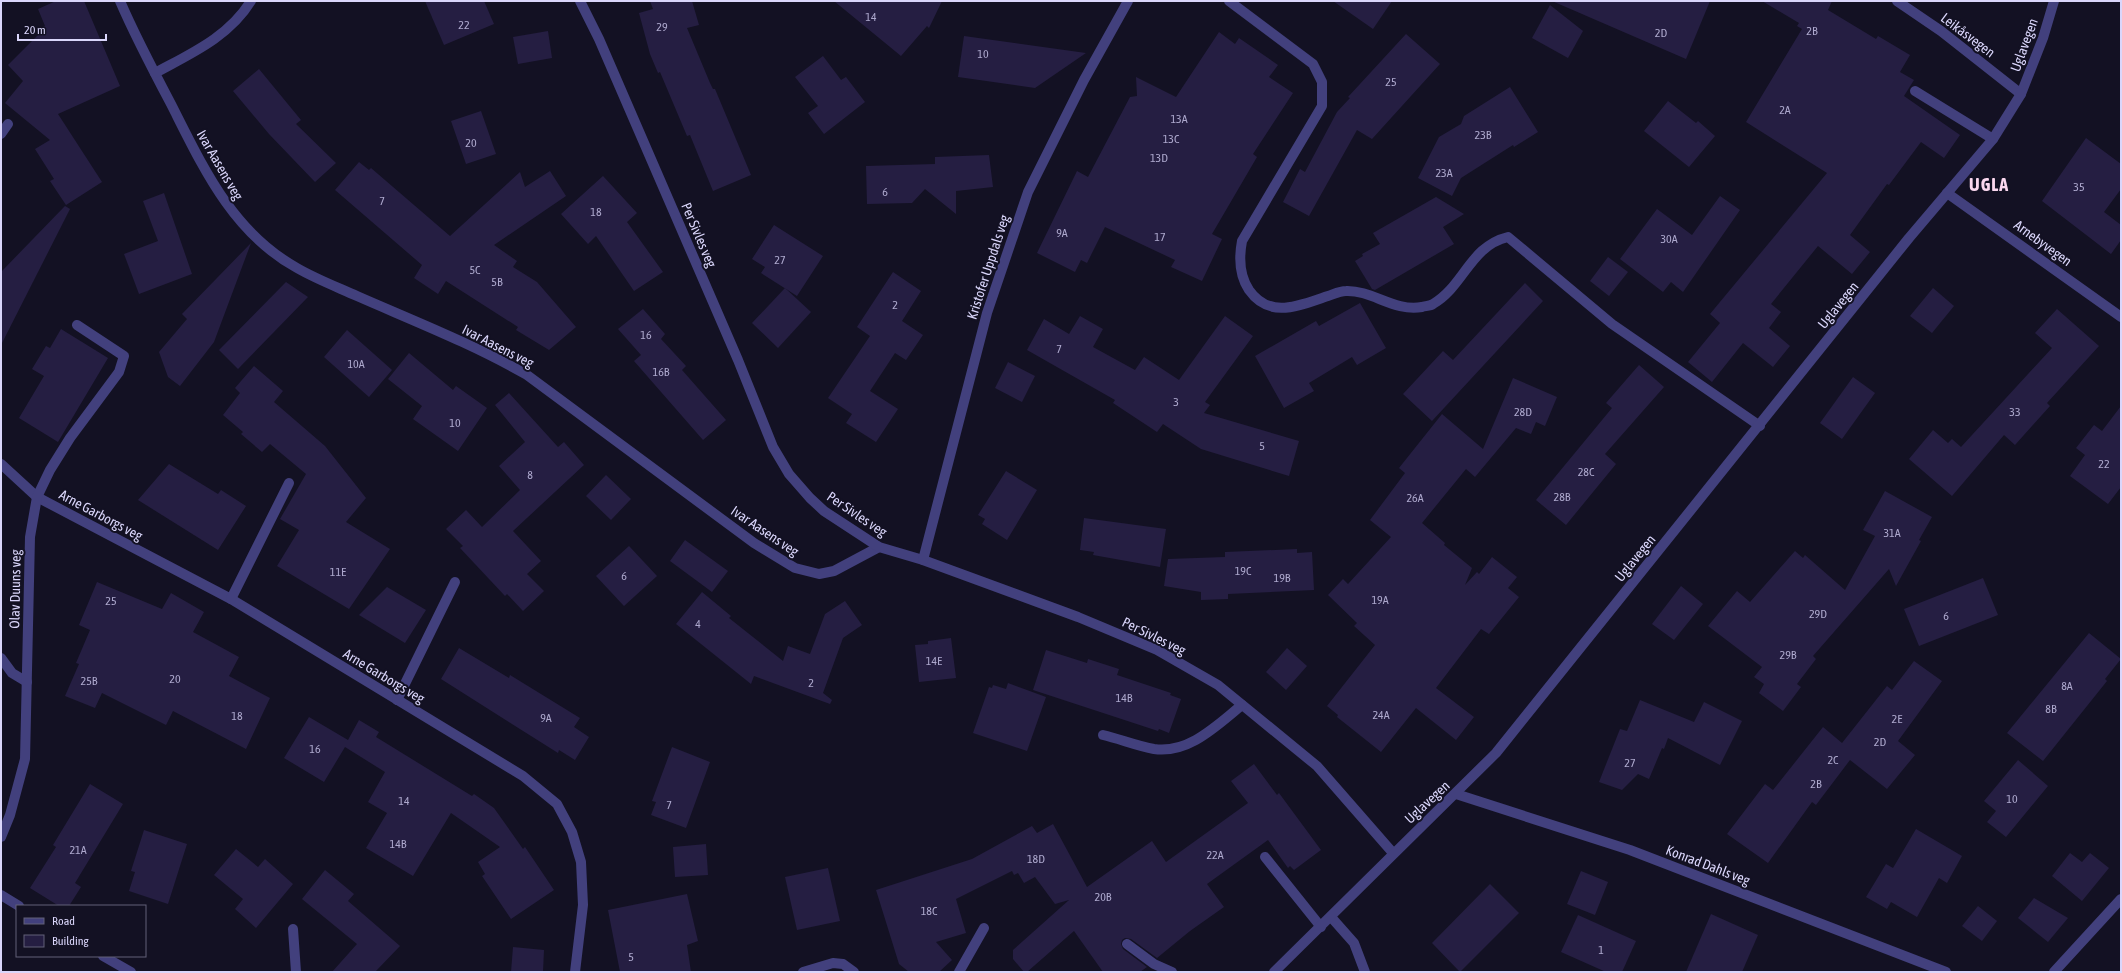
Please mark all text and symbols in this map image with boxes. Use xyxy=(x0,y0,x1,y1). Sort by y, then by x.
house number: 14 xyxy=(865,10,877,24)
street label: Leikåsvegen xyxy=(1938,10,1998,60)
scale bar xyxy=(18,16,106,42)
street label: Uglavegen xyxy=(2007,16,2041,74)
house number: 22 xyxy=(458,18,470,32)
house number: 29 xyxy=(656,20,668,34)
text: 20 m xyxy=(24,23,46,37)
house number: 2B xyxy=(1806,24,1818,38)
house number: 2D xyxy=(1655,26,1667,40)
house number: 10 xyxy=(977,47,989,61)
house number: 25 xyxy=(1385,75,1397,89)
house number: 2A xyxy=(1779,103,1791,117)
house number: 13A xyxy=(1170,112,1188,126)
street label: Ivar Aasens veg xyxy=(194,127,246,203)
house number: 23B xyxy=(1475,128,1492,142)
house number: 13C xyxy=(1163,132,1180,146)
house number: 20 xyxy=(465,136,477,150)
house number: 13D xyxy=(1150,151,1168,165)
house number: 23A xyxy=(1435,166,1453,180)
district label: UGLA xyxy=(1969,174,2009,195)
house number: 35 xyxy=(2073,180,2085,194)
house number: 6 xyxy=(882,185,888,199)
house number: 7 xyxy=(379,194,385,208)
street label: Per Sivles veg xyxy=(678,200,720,270)
house number: 18 xyxy=(590,205,602,219)
street label: Kristofer Uppdals veg xyxy=(964,213,1012,321)
street label: Arnebyvegen xyxy=(2011,217,2075,269)
house number: 9A xyxy=(1056,226,1068,240)
house number: 17 xyxy=(1154,230,1166,244)
house number: 30A xyxy=(1660,232,1678,246)
house number: 27 xyxy=(774,253,786,267)
house number: 5C xyxy=(469,263,481,277)
house number: 5B xyxy=(491,275,503,289)
street label: Uglavegen xyxy=(1814,278,1862,332)
house number: 2 xyxy=(892,298,898,312)
street label: Ivar Aasens veg xyxy=(460,321,536,371)
house number: 16 xyxy=(640,328,652,342)
house number: 7 xyxy=(1056,342,1062,356)
house number: 10A xyxy=(347,357,365,371)
house number: 16B xyxy=(653,365,670,379)
house number: 3 xyxy=(1173,395,1179,409)
house number: 28D xyxy=(1514,405,1532,419)
house number: 33 xyxy=(2009,405,2021,419)
house number: 10 xyxy=(449,416,461,430)
house number: 5 xyxy=(1259,439,1265,453)
house number: 22 xyxy=(2098,457,2110,471)
house number: 28C xyxy=(1578,465,1595,479)
house number: 8 xyxy=(527,468,533,482)
street label: Arne Garborgs veg xyxy=(57,486,145,544)
street label: Per Sivles veg xyxy=(824,488,890,540)
house number: 28B xyxy=(1554,490,1571,504)
house number: 26A xyxy=(1406,491,1424,505)
street label: Ivar Aasens veg xyxy=(728,503,802,559)
house number: 31A xyxy=(1883,526,1901,540)
street label: Uglavegen xyxy=(1611,531,1659,585)
street label: Olav Duuns veg xyxy=(6,549,24,629)
house number: 19C xyxy=(1235,564,1252,578)
house number: 11E xyxy=(330,565,346,579)
house number: 6 xyxy=(621,569,627,583)
house number: 19B xyxy=(1274,571,1291,585)
house number: 19A xyxy=(1371,593,1389,607)
house number: 25 xyxy=(105,594,117,608)
house number: 29D xyxy=(1809,607,1827,621)
house number: 6 xyxy=(1943,609,1949,623)
street label: Per Sivles veg xyxy=(1120,614,1188,658)
house number: 4 xyxy=(695,617,701,631)
street label: Arne Garborgs veg xyxy=(340,645,428,707)
house number: 29B xyxy=(1780,648,1797,662)
house number: 14E xyxy=(926,654,942,668)
house number: 20 xyxy=(169,672,181,686)
house number: 25B xyxy=(81,674,98,688)
house number: 2 xyxy=(808,676,814,690)
house number: 8A xyxy=(2061,679,2073,693)
house number: 14B xyxy=(1116,691,1133,705)
house number: 8B xyxy=(2045,702,2057,716)
house number: 24A xyxy=(1372,708,1390,722)
house number: 18 xyxy=(231,709,243,723)
house number: 9A xyxy=(540,711,552,725)
house number: 2E xyxy=(1892,712,1902,726)
house number: 2D xyxy=(1874,735,1886,749)
house number: 16 xyxy=(309,742,321,756)
house number: 2C xyxy=(1827,753,1839,767)
house number: 27 xyxy=(1624,756,1636,770)
street label: Uglavegen xyxy=(1401,777,1453,827)
house number: 2B xyxy=(1810,777,1822,791)
house number: 10 xyxy=(2006,792,2018,806)
house number: 14 xyxy=(398,794,410,808)
house number: 7 xyxy=(666,798,672,812)
house number: 14B xyxy=(390,837,407,851)
street label: Konrad Dahls veg xyxy=(1664,842,1752,888)
house number: 21A xyxy=(69,843,87,857)
house number: 22A xyxy=(1206,848,1224,862)
house number: 18D xyxy=(1027,852,1045,866)
house number: 20B xyxy=(1095,890,1112,904)
house number: 18C xyxy=(921,904,938,918)
legend xyxy=(16,905,146,957)
text: Road xyxy=(52,914,75,928)
text: Building xyxy=(52,934,90,948)
house number: 1 xyxy=(1598,943,1604,957)
house number: 5 xyxy=(628,950,634,964)

